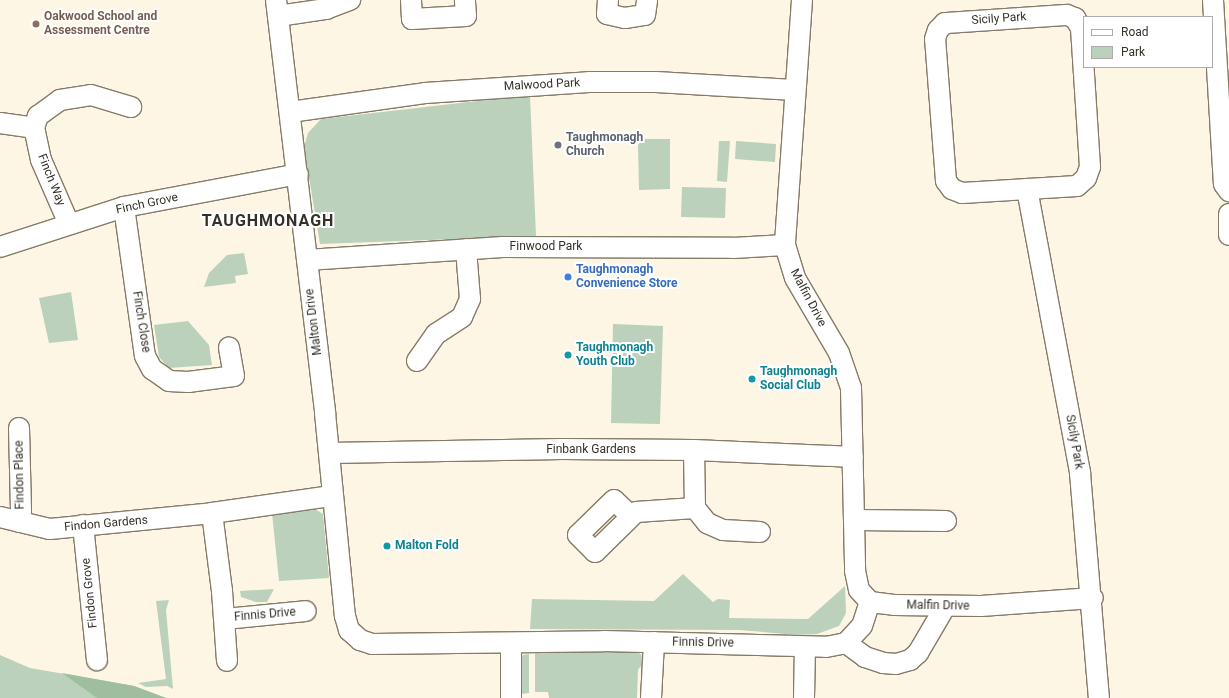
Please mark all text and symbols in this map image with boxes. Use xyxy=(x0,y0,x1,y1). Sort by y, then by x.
place label: Oakwood School and Assessment Centre xyxy=(44,10,157,38)
street label: Sicily Park xyxy=(971,10,1027,28)
legend xyxy=(1083,16,1213,68)
marker: Oakwood School and Assessment Centre xyxy=(31,19,41,29)
text: Road xyxy=(1121,25,1149,39)
text: Park xyxy=(1121,45,1145,59)
street label: Malwood Park xyxy=(503,76,581,94)
place label: Taughmonagh Church xyxy=(566,131,643,159)
marker: Taughmonagh Church xyxy=(553,140,563,150)
street label: Finch Way xyxy=(34,152,68,208)
street label: Finch Grove xyxy=(115,190,179,218)
district label: TAUGHMONAGH xyxy=(202,211,334,231)
street label: Finwood Park xyxy=(510,240,582,254)
place label: Taughmonagh Convenience Store xyxy=(576,263,677,291)
street label: Malfin Drive xyxy=(787,267,829,329)
marker: Taughmonagh Convenience Store xyxy=(563,272,573,282)
street label: Malton Drive xyxy=(303,288,325,356)
street label: Finch Close xyxy=(129,290,153,354)
place label: Taughmonagh Youth Club xyxy=(576,341,653,369)
marker: Taughmonagh Youth Club xyxy=(563,350,573,360)
place label: Taughmonagh Social Club xyxy=(760,365,837,393)
marker: Taughmonagh Social Club xyxy=(747,374,757,384)
street label: Sicily Park xyxy=(1062,414,1086,470)
street label: Findon Place xyxy=(12,440,28,510)
street label: Finbank Gardens xyxy=(546,443,636,457)
street label: Findon Gardens xyxy=(64,513,148,535)
place label: Malton Fold xyxy=(395,539,459,553)
marker: Malton Fold xyxy=(382,541,392,551)
street label: Findon Grove xyxy=(79,557,101,629)
street label: Malfin Drive xyxy=(906,598,970,614)
street label: Finnis Drive xyxy=(234,605,296,625)
street label: Finnis Drive xyxy=(672,635,734,651)

